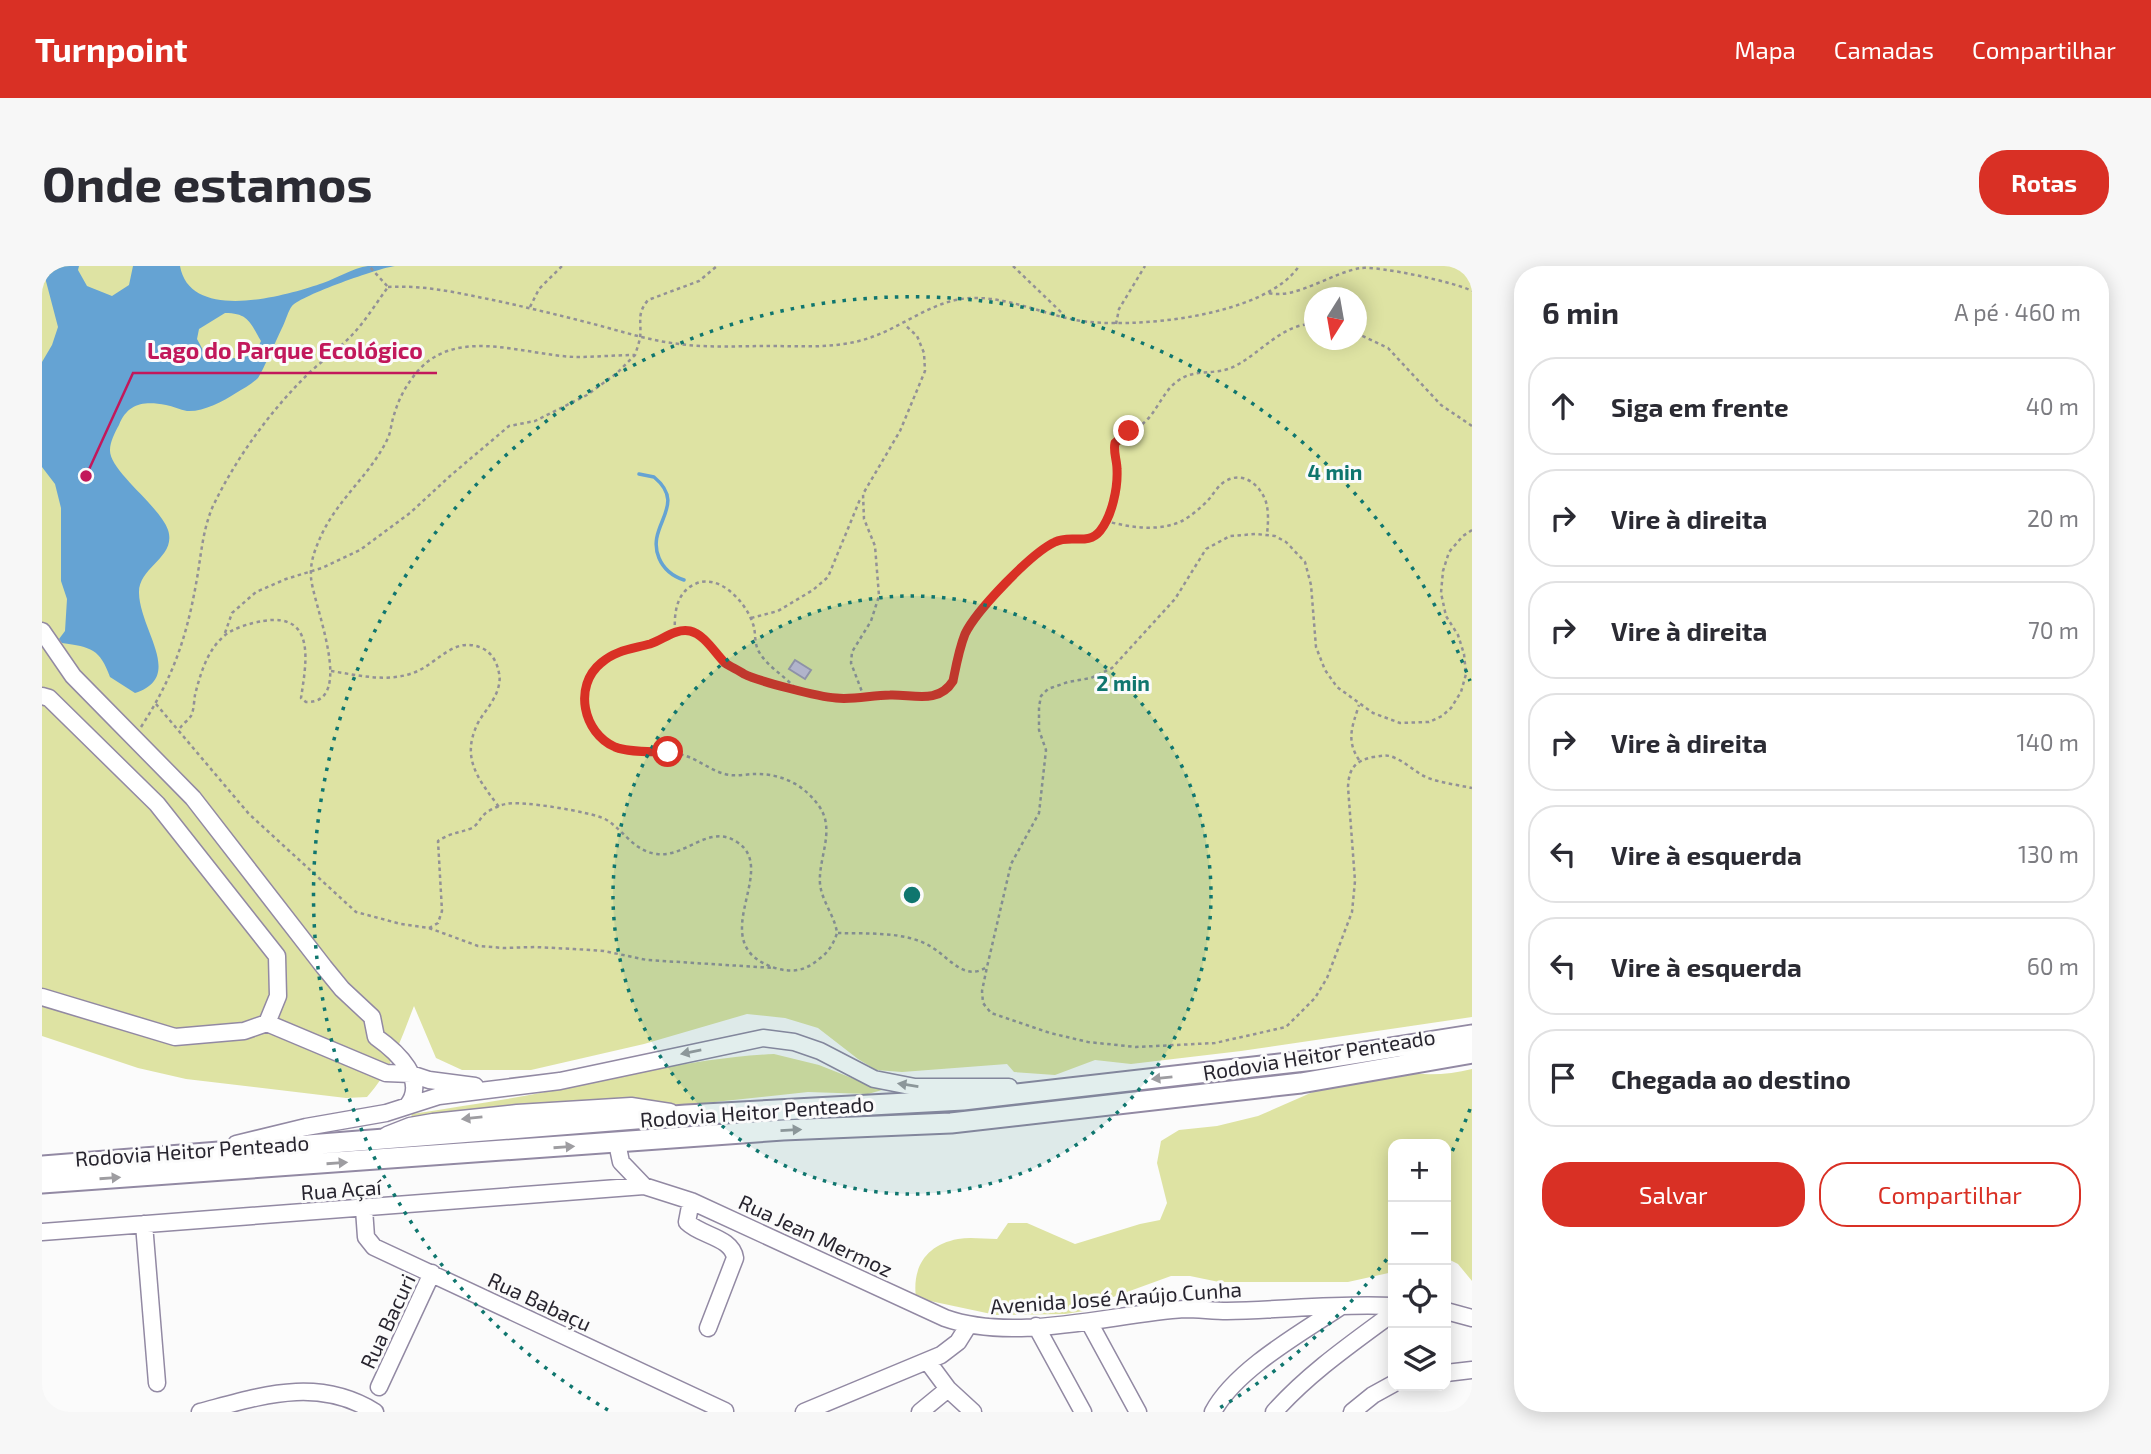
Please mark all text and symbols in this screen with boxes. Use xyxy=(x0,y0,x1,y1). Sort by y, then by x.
text: Turnpoint xyxy=(35,29,188,69)
text: Mapa xyxy=(1734,35,1796,64)
text: Camadas xyxy=(1834,35,1934,64)
text: Compartilhar xyxy=(1972,35,2116,64)
button: Rotas xyxy=(1979,150,2109,215)
text: Onde estamos xyxy=(42,153,372,212)
north arrow xyxy=(1304,287,1367,350)
text: 6 min xyxy=(1542,294,1619,330)
text: A pé · 460 m xyxy=(1954,298,2081,326)
callout: Lago do Parque Ecológico xyxy=(133,329,437,373)
text: Lago do Parque Ecológico xyxy=(147,336,423,364)
icon: ahead xyxy=(1544,387,1582,425)
text: Siga em frente xyxy=(1611,391,1789,422)
text: 40 m xyxy=(2026,392,2079,420)
route end xyxy=(1113,415,1144,446)
text: 4 min xyxy=(1308,459,1362,484)
icon: right xyxy=(1544,499,1582,537)
text: Vire à direita xyxy=(1611,503,1767,534)
text: 20 m xyxy=(2027,504,2079,532)
icon: right xyxy=(1544,611,1582,649)
text: Vire à direita xyxy=(1611,615,1767,646)
text: 70 m xyxy=(2028,616,2079,644)
text: 2 min xyxy=(1096,670,1150,695)
icon: right xyxy=(1544,723,1582,761)
text: Vire à direita xyxy=(1611,727,1767,758)
text: 140 m xyxy=(2017,728,2079,756)
route start xyxy=(652,736,683,767)
icon: left xyxy=(1544,835,1582,873)
text: Vire à esquerda xyxy=(1611,839,1802,870)
text: 130 m xyxy=(2018,840,2079,868)
centre of rings xyxy=(900,883,924,907)
icon: left xyxy=(1544,947,1582,985)
text: Vire à esquerda xyxy=(1611,951,1802,982)
text: 60 m xyxy=(2027,952,2079,980)
street label: Rodovia Heitor Penteado xyxy=(1201,1023,1437,1085)
one-way arrow xyxy=(680,1047,702,1058)
icon: arrive xyxy=(1544,1059,1582,1097)
text: Chegada ao destino xyxy=(1611,1063,1851,1094)
one-way arrow xyxy=(1151,1073,1173,1084)
one-way arrow xyxy=(897,1080,919,1091)
street label: Rodovia Heitor Penteado xyxy=(639,1090,875,1132)
one-way arrow xyxy=(461,1113,483,1124)
one-way arrow xyxy=(780,1124,802,1135)
street label: Rodovia Heitor Penteado xyxy=(74,1129,310,1171)
map controls xyxy=(1388,1139,1451,1391)
button: + xyxy=(1388,1139,1451,1202)
one-way arrow xyxy=(553,1141,575,1152)
one-way arrow xyxy=(326,1157,348,1168)
button: Salvar xyxy=(1542,1162,1805,1227)
button: Compartilhar xyxy=(1819,1162,2081,1227)
one-way arrow xyxy=(99,1173,121,1184)
street label: Rua Açaí xyxy=(300,1174,383,1206)
street label: Rua Jean Mermoz xyxy=(735,1188,897,1282)
button: − xyxy=(1388,1202,1451,1265)
button: locate xyxy=(1388,1265,1451,1328)
street label: Rua Babaçu xyxy=(483,1266,596,1338)
street label: Rua Bacuri xyxy=(354,1270,420,1372)
street label: Avenida José Araújo Cunha xyxy=(989,1276,1243,1319)
button: layers xyxy=(1388,1328,1451,1391)

